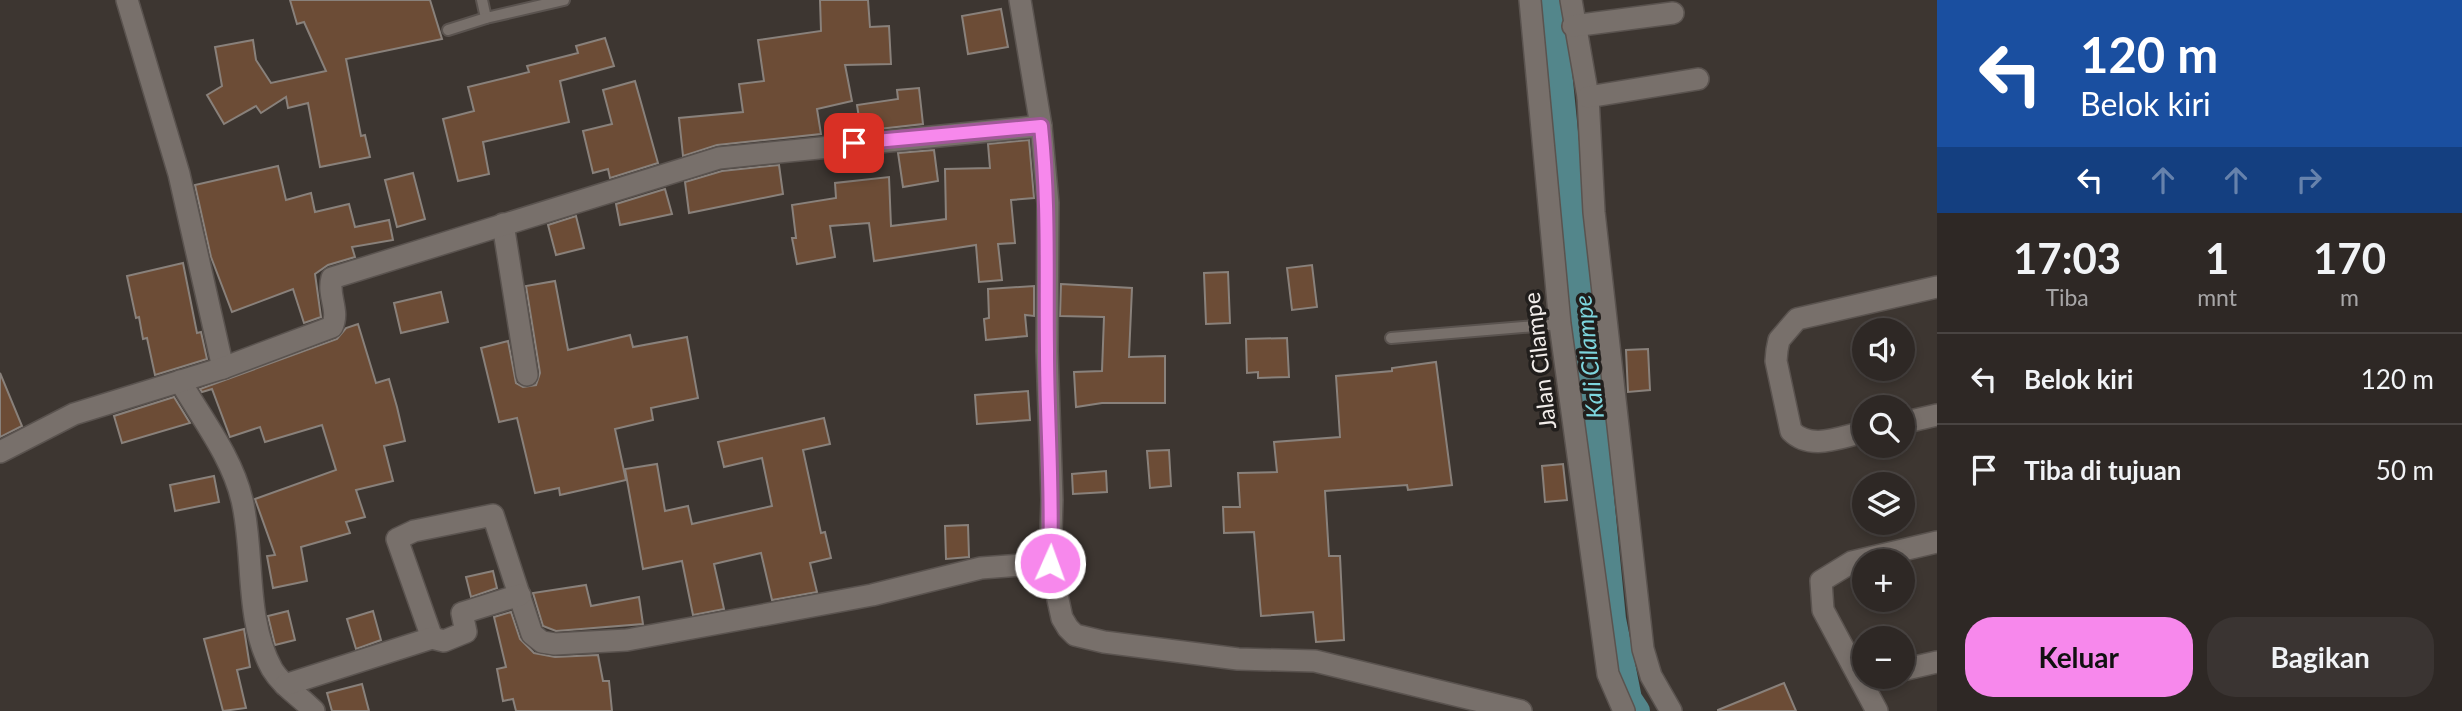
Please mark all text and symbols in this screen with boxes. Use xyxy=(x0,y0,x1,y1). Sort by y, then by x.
text: 120 m xyxy=(2080,25,2218,83)
icon: left xyxy=(1965,28,2056,119)
text: Belok kiri xyxy=(2080,84,2211,123)
pin xyxy=(824,113,884,173)
icon: arrive xyxy=(835,124,873,162)
icon: left xyxy=(2071,161,2109,199)
icon: ahead xyxy=(2144,161,2182,199)
icon: ahead xyxy=(2217,161,2255,199)
icon: right xyxy=(2290,161,2328,199)
text: 17:03 xyxy=(2013,233,2121,283)
text: 1 xyxy=(2205,233,2229,283)
text: 170 xyxy=(2313,233,2386,283)
text: Tiba xyxy=(2045,283,2089,311)
text: mnt xyxy=(2197,283,2237,311)
text: m xyxy=(2340,283,2359,311)
street label: Jalan Cilampe xyxy=(1517,291,1561,431)
water label: Kali Cilampe xyxy=(1567,294,1609,420)
map controls xyxy=(1852,318,1915,689)
button: sound xyxy=(1852,318,1915,381)
icon: left xyxy=(1965,360,2003,398)
text: Belok kiri xyxy=(2024,363,2133,395)
text: 120 m xyxy=(2361,363,2434,395)
button: search xyxy=(1852,395,1915,458)
icon: arrive xyxy=(1965,451,2003,489)
text: Tiba di tujuan xyxy=(2024,454,2182,486)
text: 50 m xyxy=(2376,454,2434,486)
button: layers xyxy=(1852,472,1915,535)
position arrow xyxy=(1013,526,1087,600)
button: + xyxy=(1852,549,1915,612)
button: Keluar xyxy=(1965,617,2193,697)
button: Bagikan xyxy=(2207,617,2434,697)
button: − xyxy=(1852,626,1915,689)

